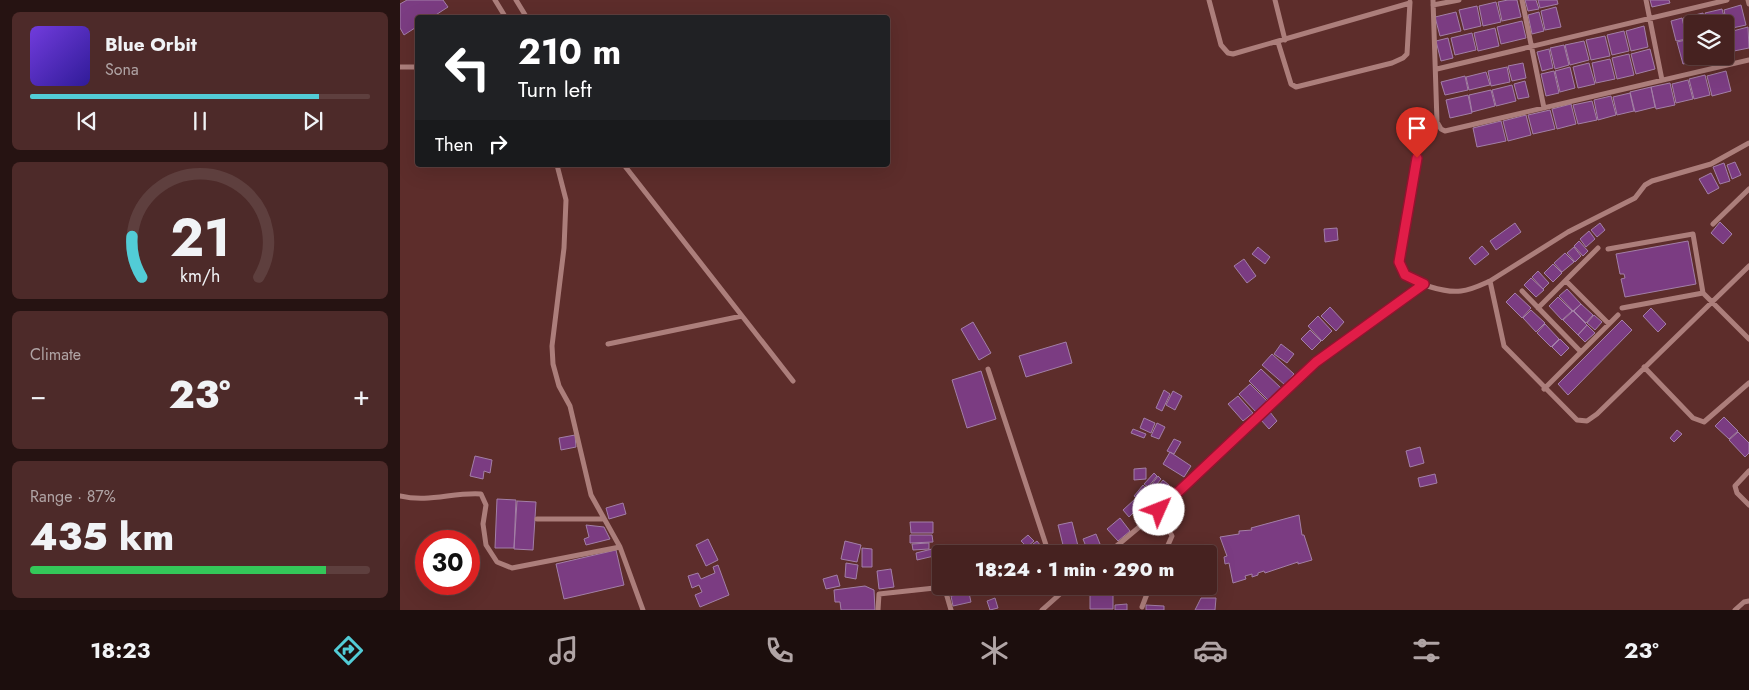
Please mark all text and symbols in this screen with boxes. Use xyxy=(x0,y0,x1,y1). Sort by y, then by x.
map controls xyxy=(1684,15,1734,65)
button: layers xyxy=(1684,15,1734,65)
text: 210 m xyxy=(518,27,621,77)
text: Blue Orbit xyxy=(105,31,197,58)
icon: left xyxy=(435,35,500,100)
text: Sona xyxy=(105,58,139,81)
text: Turn left xyxy=(518,73,592,105)
icon: previous xyxy=(73,107,101,135)
icon: pause xyxy=(186,107,214,135)
icon: next xyxy=(299,107,327,135)
pin xyxy=(1396,107,1438,158)
icon: arrive xyxy=(1403,114,1431,142)
icon: right xyxy=(484,130,512,158)
text: Then xyxy=(435,131,474,158)
text: 21 xyxy=(170,200,230,276)
text: km/h xyxy=(180,263,220,289)
text: Climate xyxy=(30,343,81,366)
text: 23° xyxy=(169,367,231,422)
text: − xyxy=(30,375,47,416)
text: + xyxy=(353,375,370,416)
position arrow xyxy=(1132,483,1184,535)
text: Range · 87% xyxy=(30,485,116,508)
text: 435 km xyxy=(30,509,174,564)
speed limit sign: 30 xyxy=(415,530,480,595)
text: 18:24 · 1 min · 290 m xyxy=(975,556,1174,583)
icon: directions xyxy=(331,633,366,668)
icon: music xyxy=(546,633,581,668)
icon: phone xyxy=(762,633,797,668)
icon: climate xyxy=(977,633,1012,668)
icon: car xyxy=(1193,633,1228,668)
icon: filters xyxy=(1409,633,1444,668)
text: 18:23 xyxy=(90,634,150,666)
text: 23° xyxy=(1624,634,1659,666)

